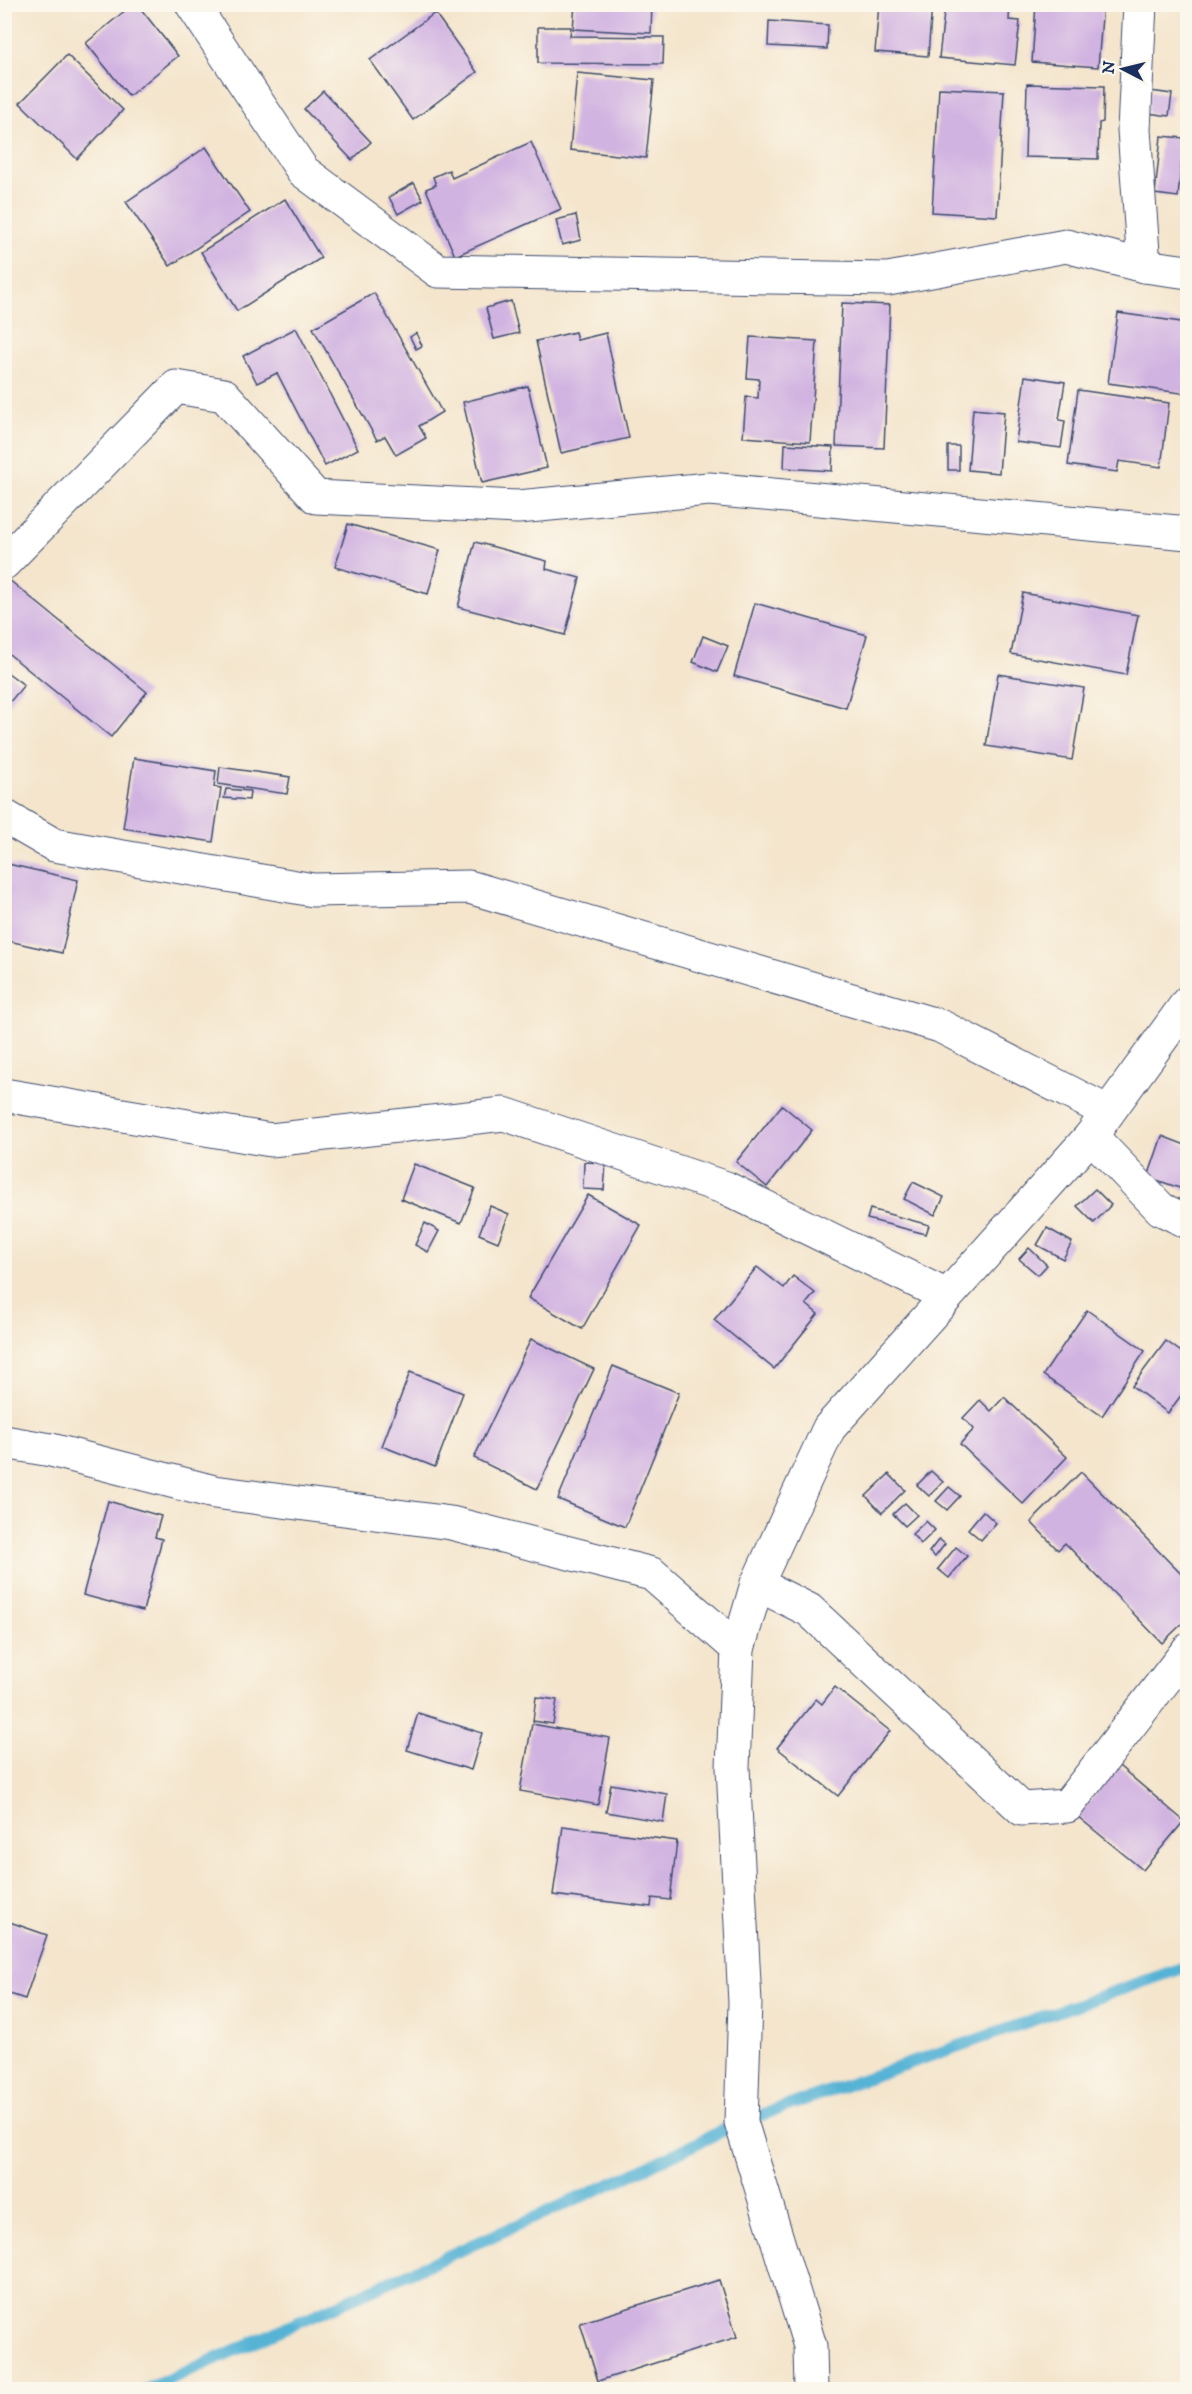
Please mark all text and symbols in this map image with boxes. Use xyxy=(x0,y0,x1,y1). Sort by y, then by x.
north arrow xyxy=(1093,39,1153,99)
text: N xyxy=(1098,60,1120,75)

